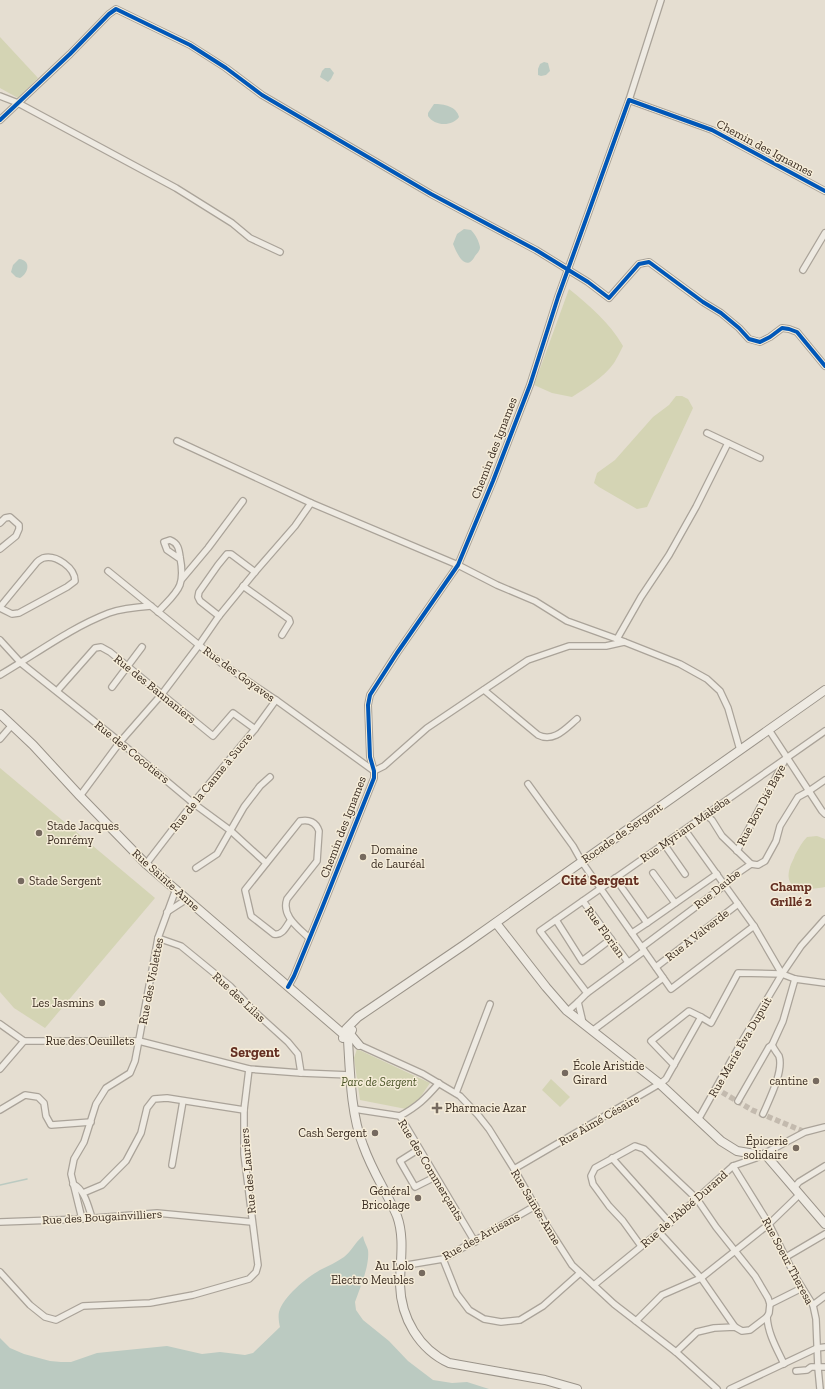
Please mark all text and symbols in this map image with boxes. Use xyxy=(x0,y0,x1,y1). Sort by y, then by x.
street label: Chemin des Ignames xyxy=(714,117,816,179)
street label: Chemin des Ignames xyxy=(468,395,520,501)
street label: Rue des Goyaves xyxy=(200,643,278,705)
street label: Rue des Bannaniers xyxy=(111,652,199,726)
street label: Rue des Cocotiers xyxy=(92,718,172,786)
street label: Rue de la Canne à Sucre xyxy=(167,730,255,834)
street label: Rue Bon Dié Baye xyxy=(734,762,788,848)
street label: Chemin des Ignames xyxy=(317,774,369,880)
street label: Rue Myriam Makéba xyxy=(637,793,733,865)
street label: Rocade de Sergent xyxy=(579,800,665,866)
place label: Stade Jacques Ponrémy xyxy=(47,819,119,847)
marker: Stade Jacques Ponrémy xyxy=(34,828,44,838)
place label: Domaine de Lauréal xyxy=(371,843,425,871)
street label: Rue Sainte-Anne xyxy=(129,846,203,914)
marker: Domaine de Lauréal xyxy=(358,852,368,862)
street label: Rue Daube xyxy=(691,866,743,912)
district label: Cité Sergent xyxy=(561,872,639,889)
place label: Stade Sergent xyxy=(29,874,102,888)
marker: Stade Sergent xyxy=(16,876,26,886)
district label: Champ Grillé 2 xyxy=(770,879,812,909)
street label: Rue Florian xyxy=(582,904,628,960)
street label: Rue A Valverde xyxy=(663,906,732,964)
street label: Rue des Violettes xyxy=(136,936,166,1026)
street label: Rue des Lilas xyxy=(210,969,268,1025)
street label: Rue Marie Éva Dupuit xyxy=(705,993,775,1100)
place label: Les Jasmins xyxy=(32,996,94,1010)
marker: Les Jasmins xyxy=(97,998,107,1008)
street label: Rue des Oeuillets xyxy=(46,1034,134,1048)
district label: Sergent xyxy=(230,1044,280,1061)
place label: École Aristide Girard xyxy=(573,1058,645,1087)
marker: École Aristide Girard xyxy=(560,1068,570,1078)
place label: cantine xyxy=(769,1074,808,1088)
park label: Parc de Sergent xyxy=(341,1075,417,1089)
marker: cantine xyxy=(811,1076,821,1086)
street label: Rue Aimé Césaire xyxy=(556,1091,642,1149)
place label: Pharmacie Azar xyxy=(445,1101,527,1115)
marker: Pharmacie Azar xyxy=(432,1103,442,1113)
street label: Rue des Commerçants xyxy=(395,1117,467,1223)
place label: Cash Sergent xyxy=(298,1126,368,1140)
street label: Rue des Lauriers xyxy=(237,1127,259,1215)
marker: Cash Sergent xyxy=(370,1128,380,1138)
place label: Épicerie solidaire xyxy=(744,1133,788,1162)
marker: Épicerie solidaire xyxy=(791,1143,801,1153)
street label: Rue Sainte-Anne xyxy=(508,1167,564,1248)
street label: Rue de l'Abbé Durand xyxy=(638,1167,731,1251)
place label: Général Bricolage xyxy=(361,1184,410,1212)
marker: Général Bricolage xyxy=(413,1193,423,1203)
street label: Rue des Bougainvilliers xyxy=(42,1207,162,1227)
street label: Rue des Artisans xyxy=(440,1209,522,1263)
street label: Rue Soeur Theresa xyxy=(759,1215,817,1307)
place label: Au Lolo Electro Meubles xyxy=(331,1259,414,1287)
marker: Au Lolo Electro Meubles xyxy=(417,1268,427,1278)

